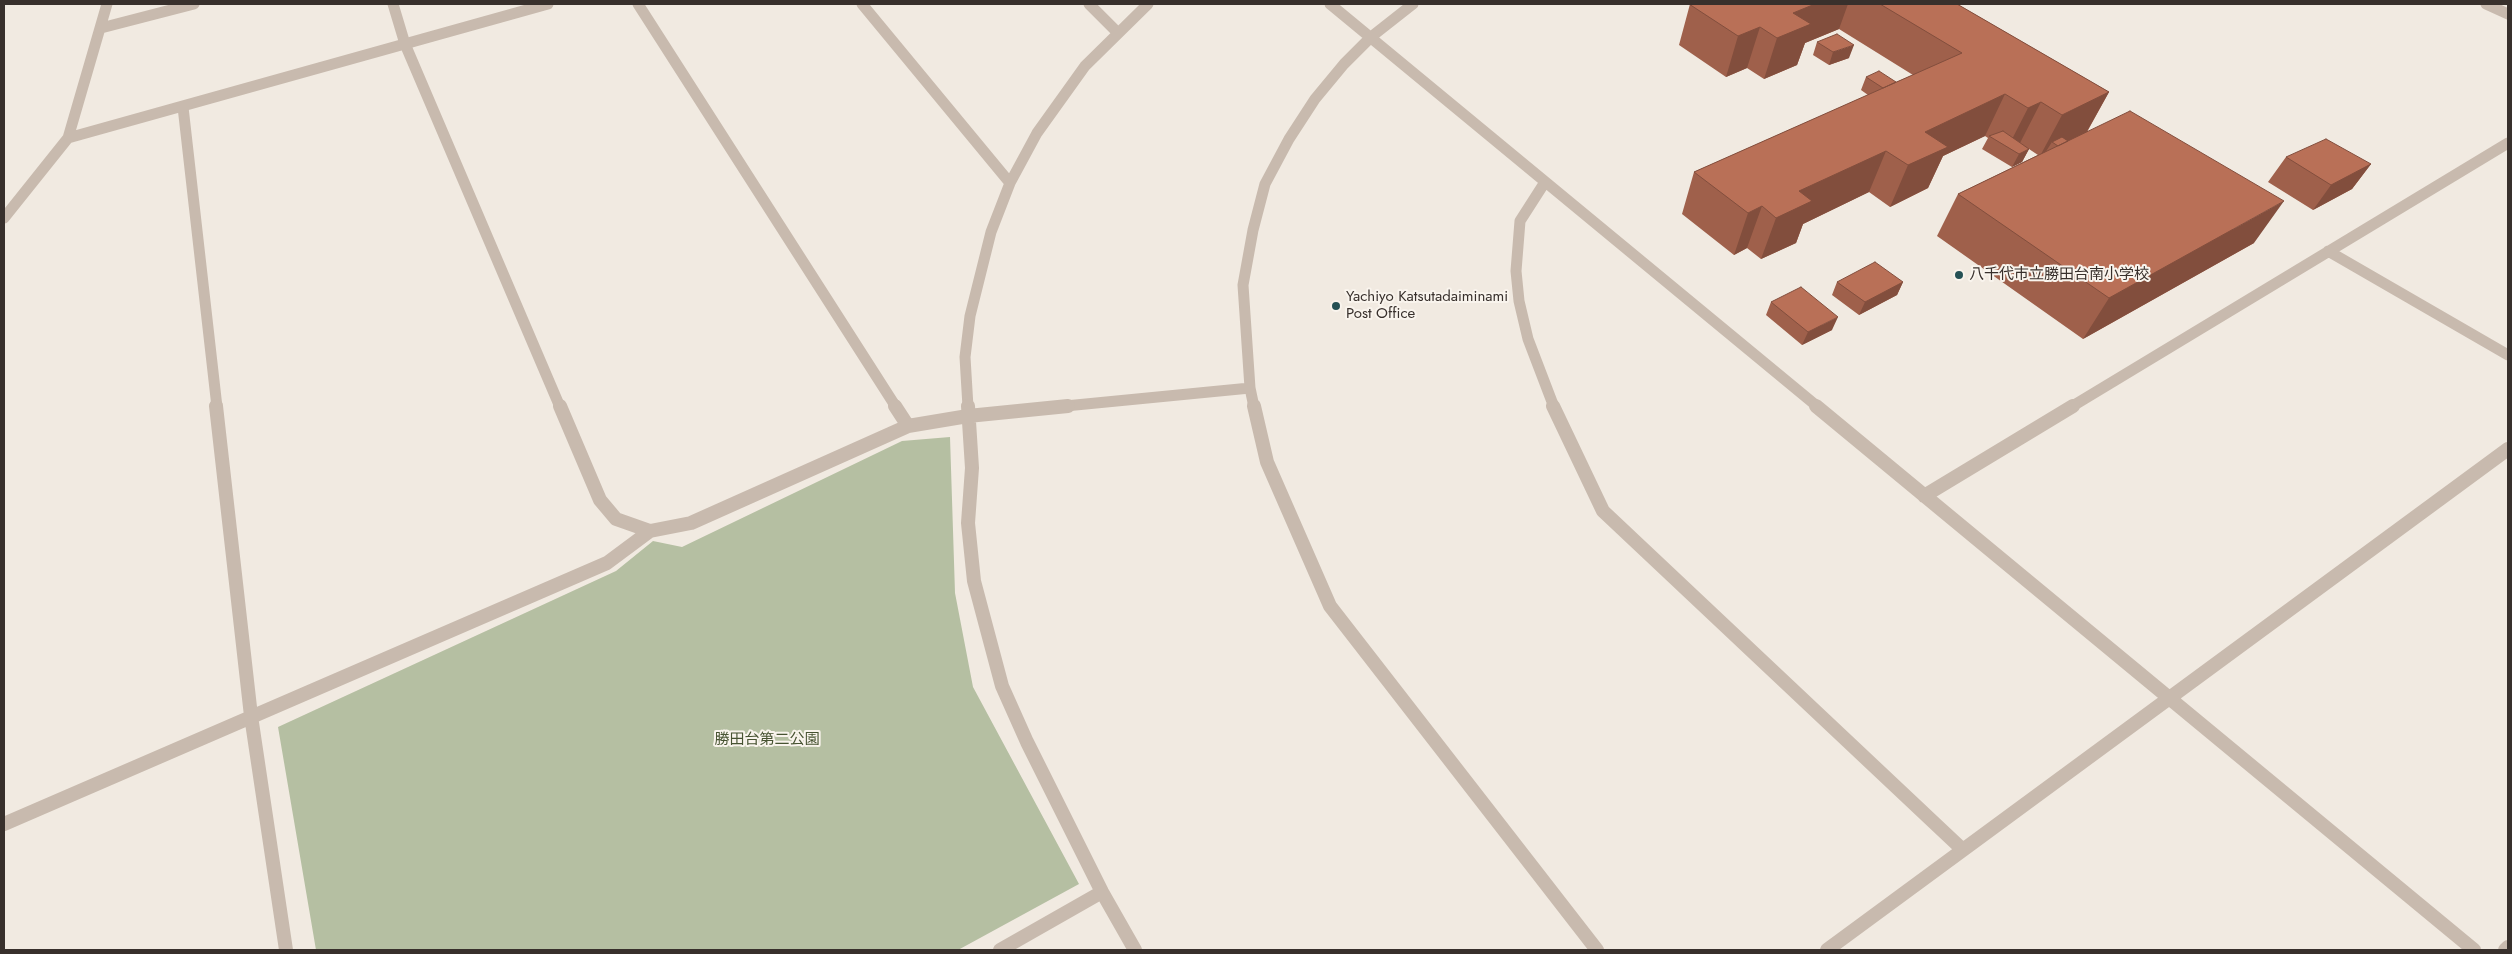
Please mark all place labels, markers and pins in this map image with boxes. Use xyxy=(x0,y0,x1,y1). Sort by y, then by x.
place label: 八千代市立勝田台南小学校 xyxy=(1969,266,2149,284)
marker: 八千代市立勝田台南小学校 xyxy=(1953,269,1965,281)
place label: Yachiyo Katsutadaiminami Post Office xyxy=(1346,288,1508,323)
marker: Yachiyo Katsutadaiminami Post Office xyxy=(1330,300,1342,312)

